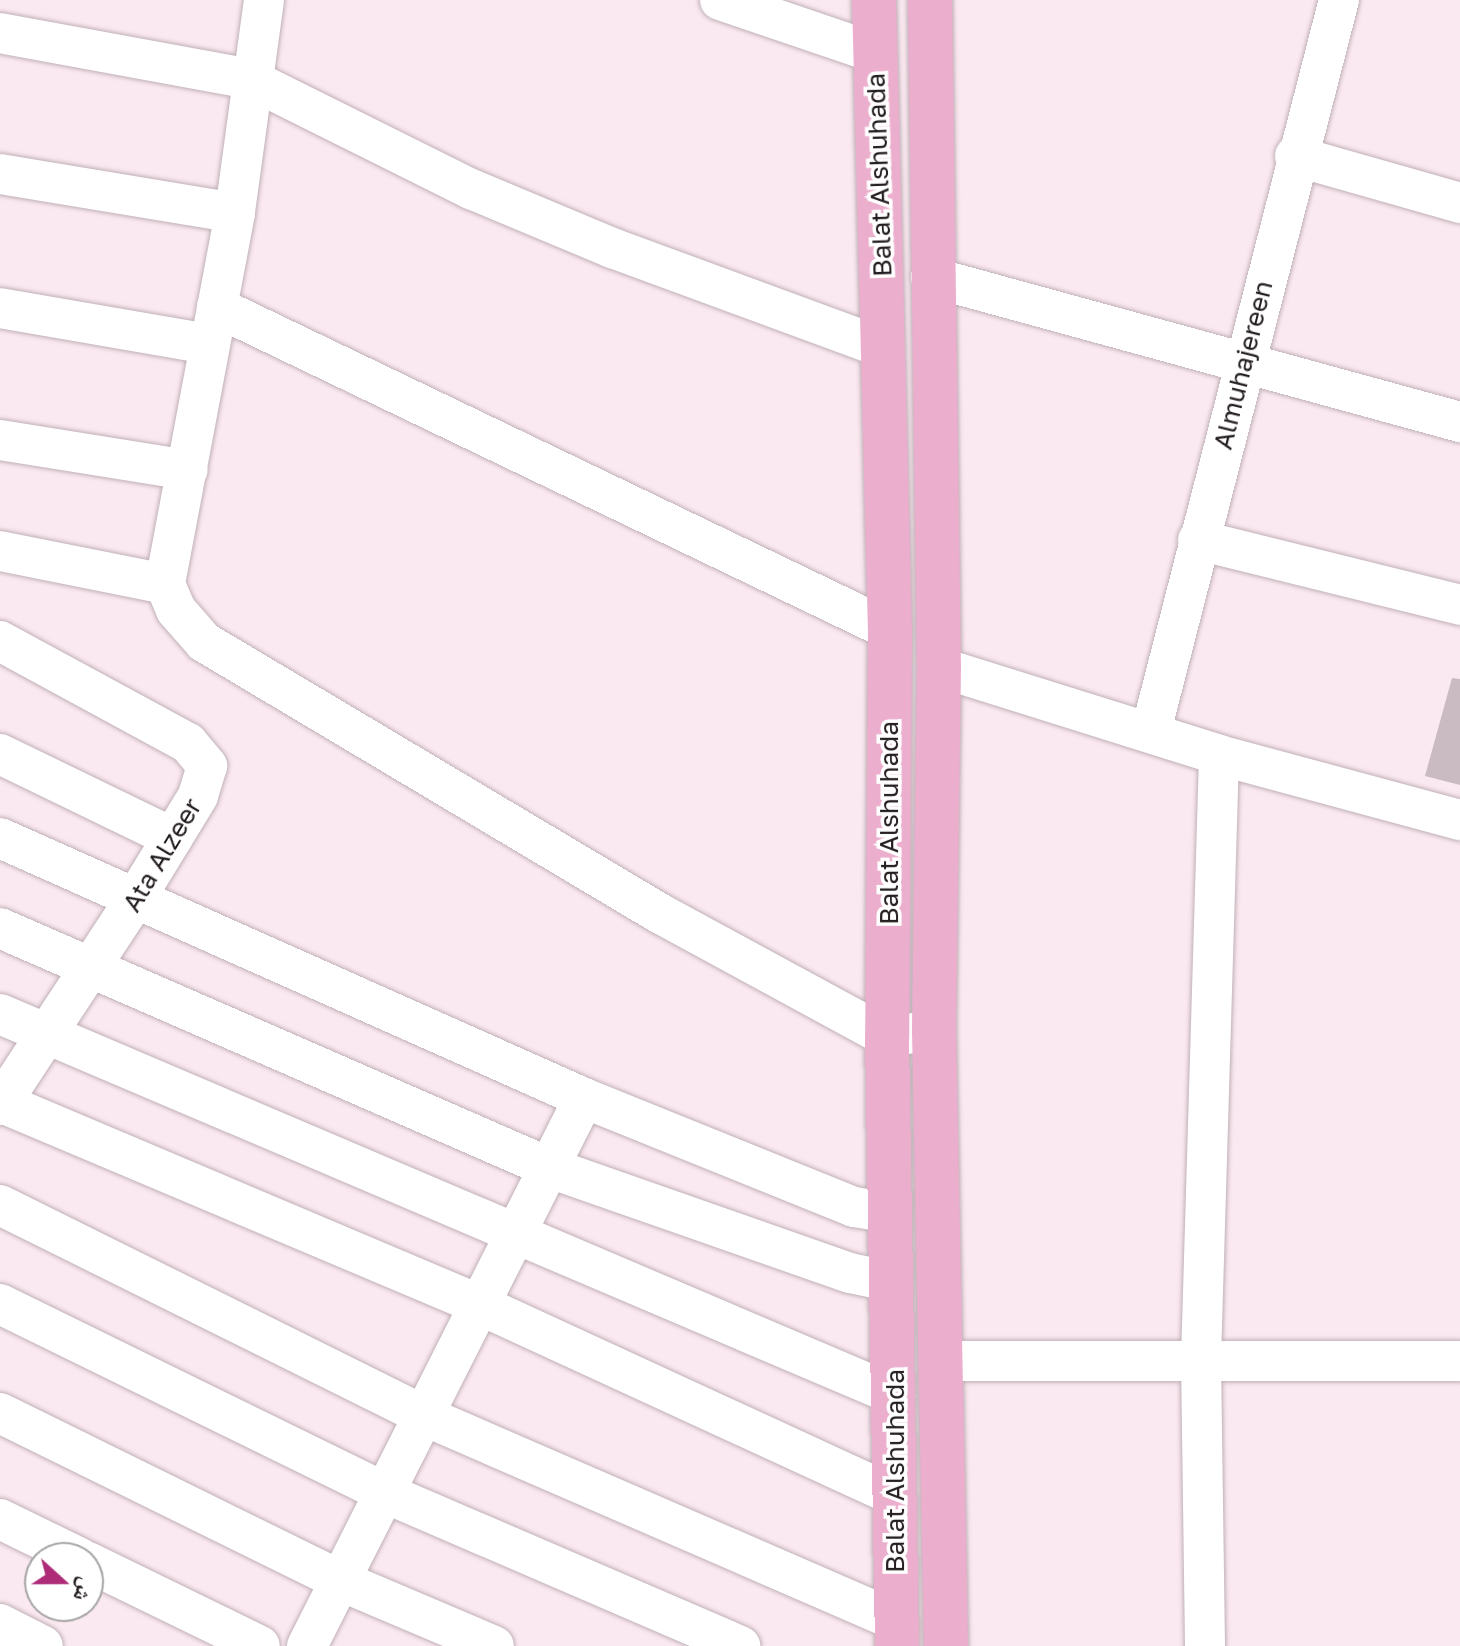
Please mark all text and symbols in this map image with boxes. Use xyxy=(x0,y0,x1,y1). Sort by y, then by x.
street label: Balat Alshuhada xyxy=(860,73,898,277)
street label: Almuhajereen xyxy=(1207,277,1279,453)
street label: Balat Alshuhada xyxy=(873,721,905,925)
street label: Ata Alzeer xyxy=(116,793,208,917)
street label: Balat Alshuhada xyxy=(879,1369,911,1573)
north arrow xyxy=(24,1542,104,1622)
text: ش xyxy=(68,1574,102,1606)

